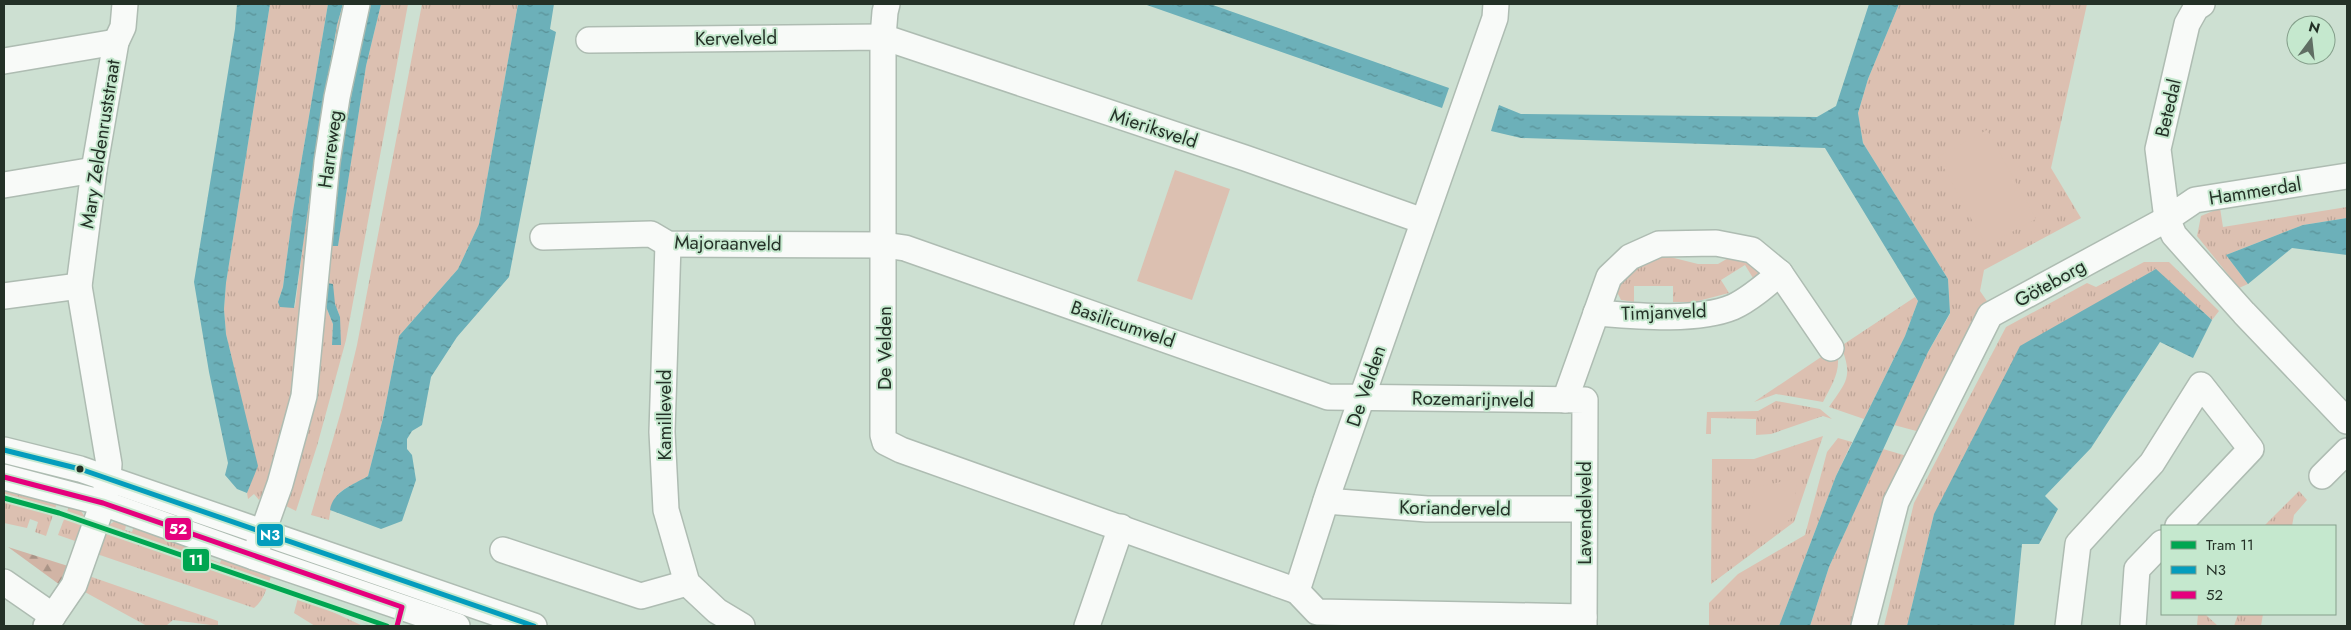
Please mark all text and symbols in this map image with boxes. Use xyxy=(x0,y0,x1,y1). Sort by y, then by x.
north arrow xyxy=(2286,15,2336,65)
text: N xyxy=(2306,16,2322,39)
street label: Kervelveld xyxy=(695,24,777,52)
street label: Mary Zeldenruststraat xyxy=(73,57,127,230)
street label: Betedal xyxy=(2148,76,2188,140)
street label: Mieriksveld xyxy=(1107,101,1201,155)
street label: Harreweg xyxy=(311,108,349,190)
street label: Hammerdal xyxy=(2207,170,2303,212)
street label: Majoraanveld xyxy=(674,229,782,257)
street label: Göteborg xyxy=(2009,252,2091,314)
street label: Basilicumveld xyxy=(1067,294,1179,354)
street label: Timjanveld xyxy=(1621,297,1707,327)
street label: De Velden xyxy=(871,306,898,390)
street label: De Velden xyxy=(1340,342,1392,430)
street label: Kamilleveld xyxy=(651,370,678,460)
street label: Rozemarijnveld xyxy=(1412,384,1534,414)
street label: Lavendelveld xyxy=(1571,461,1598,565)
unlabelled marker xyxy=(75,464,85,474)
street label: Korianderveld xyxy=(1399,494,1511,522)
line badge: 52 xyxy=(164,517,192,541)
text: 52 xyxy=(169,519,187,539)
line badge: N3 xyxy=(256,523,284,547)
text: N3 xyxy=(260,525,280,545)
legend xyxy=(2161,525,2336,615)
text: Tram 11 xyxy=(2206,534,2254,556)
line badge: 11 xyxy=(182,548,210,572)
text: 11 xyxy=(189,550,203,570)
text: N3 xyxy=(2206,559,2226,581)
text: 52 xyxy=(2206,584,2223,606)

